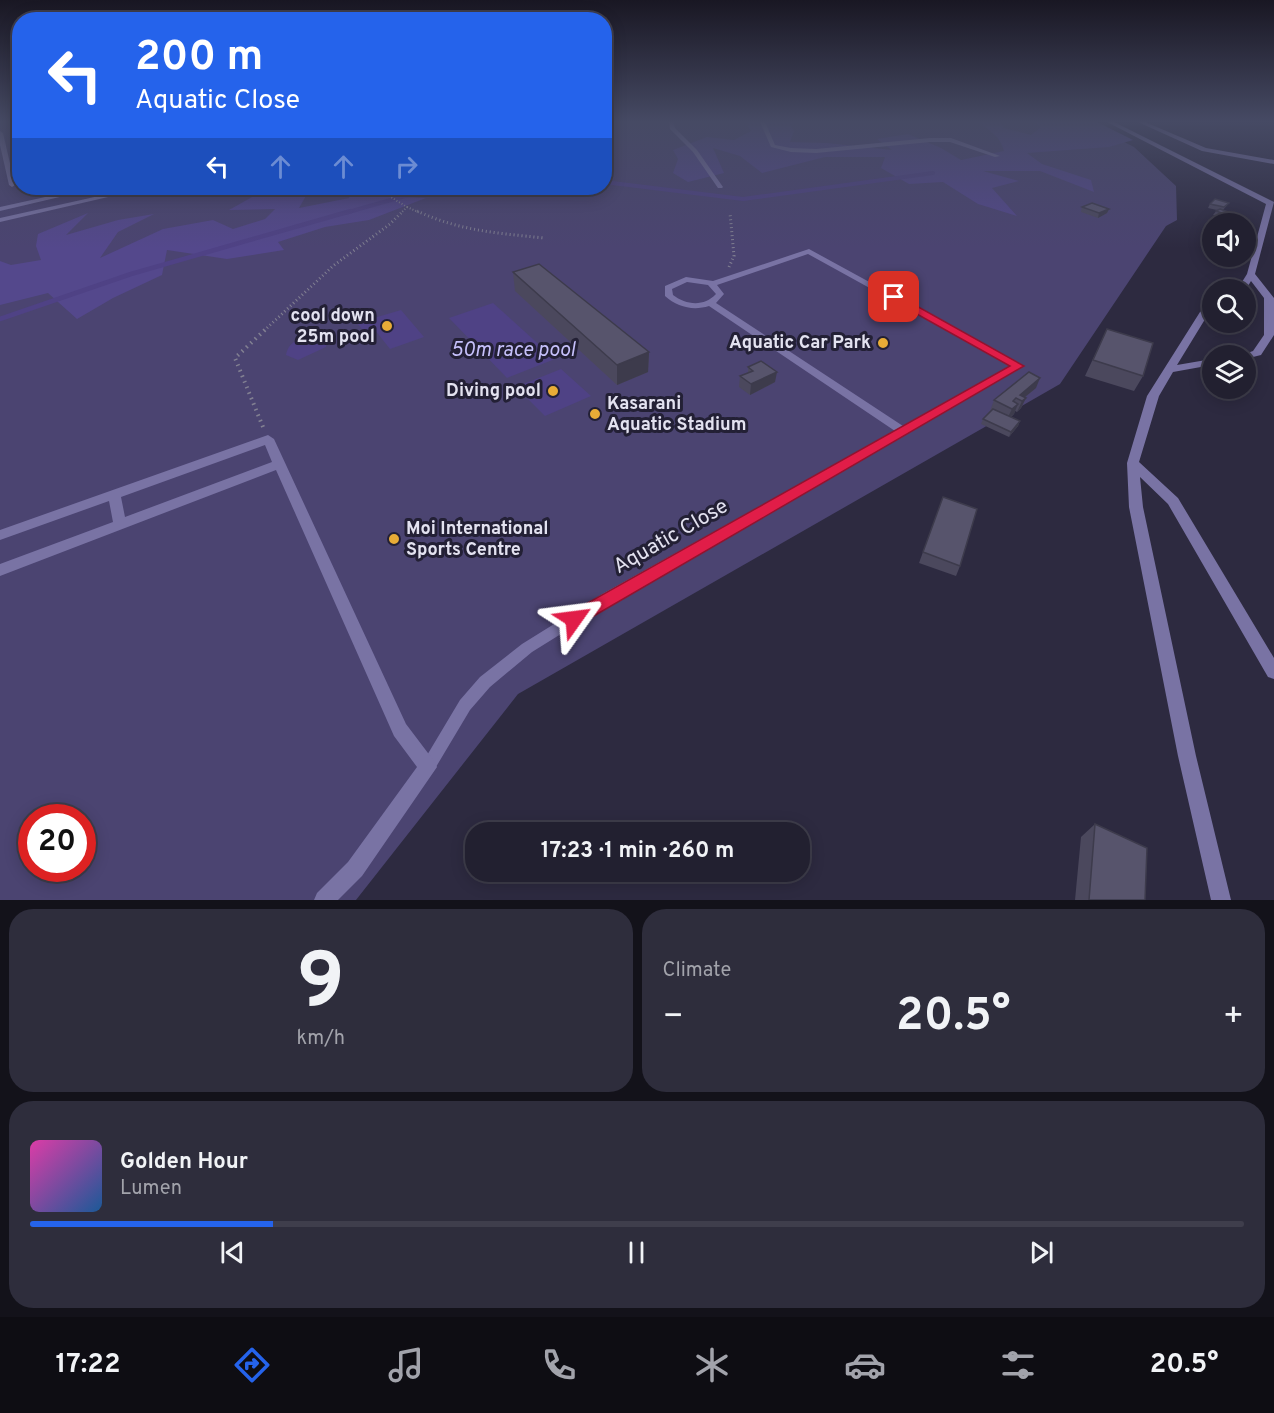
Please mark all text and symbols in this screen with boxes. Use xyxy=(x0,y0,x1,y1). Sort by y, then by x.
text: 200 m xyxy=(135,32,263,85)
icon: left xyxy=(36,36,114,114)
text: Aquatic Close xyxy=(135,84,300,118)
icon: left xyxy=(201,150,234,183)
icon: ahead xyxy=(264,150,297,183)
icon: ahead xyxy=(327,150,360,183)
icon: right xyxy=(390,150,423,183)
map controls xyxy=(1202,213,1256,399)
button: sound xyxy=(1202,213,1256,267)
pin xyxy=(868,271,919,322)
button: search xyxy=(1202,279,1256,333)
icon: arrive xyxy=(877,280,910,313)
place label: cool down 25m pool xyxy=(291,305,375,349)
marker: cool down 25m pool xyxy=(380,319,394,333)
place label: Aquatic Car Park xyxy=(729,332,871,355)
marker: Aquatic Car Park xyxy=(876,336,890,350)
water label: 50m race pool xyxy=(451,338,576,364)
button: layers xyxy=(1202,345,1256,399)
place label: Diving pool xyxy=(446,380,541,403)
marker: Diving pool xyxy=(546,384,560,398)
place label: Kasarani Aquatic Stadium xyxy=(607,393,746,437)
marker: Kasarani Aquatic Stadium xyxy=(588,407,602,421)
street label: Aquatic Close xyxy=(609,493,733,581)
place label: Moi International Sports Centre xyxy=(406,518,549,562)
marker: Moi International Sports Centre xyxy=(387,532,401,546)
position arrow xyxy=(542,587,606,651)
speed limit sign: 20 xyxy=(18,804,96,882)
text: 17:23 · 1 min · 260 m xyxy=(541,838,734,865)
text: 9 xyxy=(297,937,345,1036)
text: Climate xyxy=(663,958,731,984)
text: 20.5° xyxy=(896,989,1010,1046)
text: − xyxy=(663,997,684,1039)
text: + xyxy=(1223,997,1244,1039)
text: km/h xyxy=(296,1026,345,1052)
text: Golden Hour xyxy=(120,1149,248,1176)
text: Lumen xyxy=(120,1176,182,1202)
icon: previous xyxy=(216,1236,249,1269)
icon: pause xyxy=(620,1236,653,1269)
icon: next xyxy=(1025,1236,1058,1269)
icon: directions xyxy=(231,1344,273,1386)
icon: music xyxy=(385,1344,427,1386)
icon: phone xyxy=(538,1344,580,1386)
icon: climate xyxy=(691,1344,733,1386)
icon: car xyxy=(844,1344,886,1386)
icon: filters xyxy=(997,1344,1039,1386)
text: 17:22 xyxy=(56,1348,120,1382)
text: 20.5° xyxy=(1150,1348,1218,1382)

